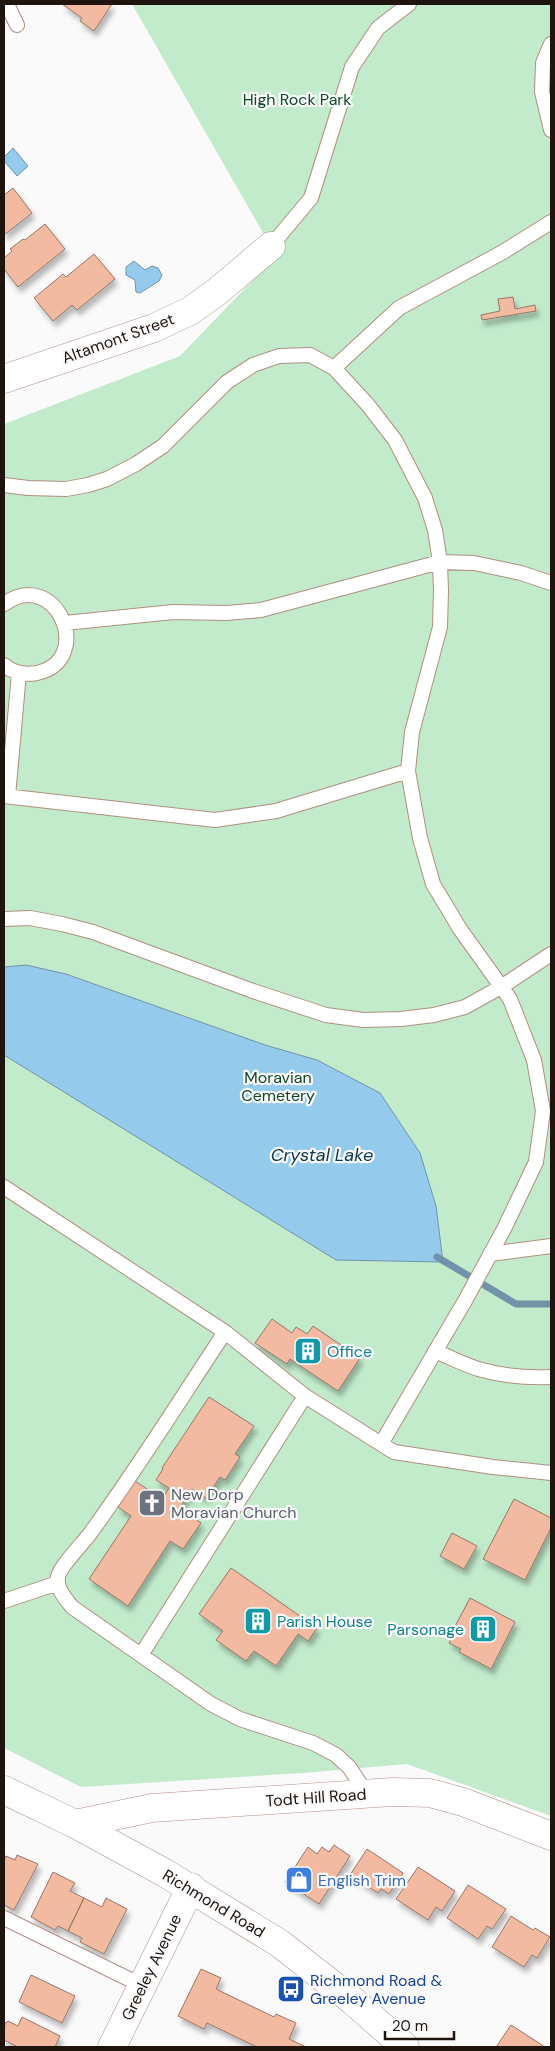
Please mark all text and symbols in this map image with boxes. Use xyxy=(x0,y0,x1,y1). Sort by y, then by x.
park label: High Rock Park xyxy=(243,89,351,110)
street label: Altamont Street xyxy=(59,308,177,369)
park label: Moravian Cemetery xyxy=(241,1067,315,1106)
water label: Crystal Lake xyxy=(271,1143,373,1167)
building icon: Office xyxy=(293,1336,323,1366)
place label: Office xyxy=(327,1341,372,1362)
place label: New Dorp Moravian Church xyxy=(171,1484,297,1523)
church icon: New Dorp Moravian Church xyxy=(137,1488,167,1518)
building icon: Parish House xyxy=(243,1606,273,1636)
place label: Parish House xyxy=(277,1611,373,1632)
building icon: Parsonage xyxy=(468,1614,498,1644)
place label: Parsonage xyxy=(387,1619,464,1640)
street label: Todt Hill Road xyxy=(265,1784,367,1811)
street label: Richmond Road xyxy=(159,1865,269,1942)
shop icon: English Trim xyxy=(284,1865,314,1895)
place label: English Trim xyxy=(318,1870,406,1891)
street label: Greeley Avenue xyxy=(117,1911,186,2024)
place label: Richmond Road & Greeley Avenue xyxy=(310,1970,442,2009)
bus stop icon: Richmond Road & Greeley Avenue xyxy=(276,1974,306,2004)
scale bar xyxy=(385,2008,454,2040)
text: 20 m xyxy=(392,2016,428,2036)

